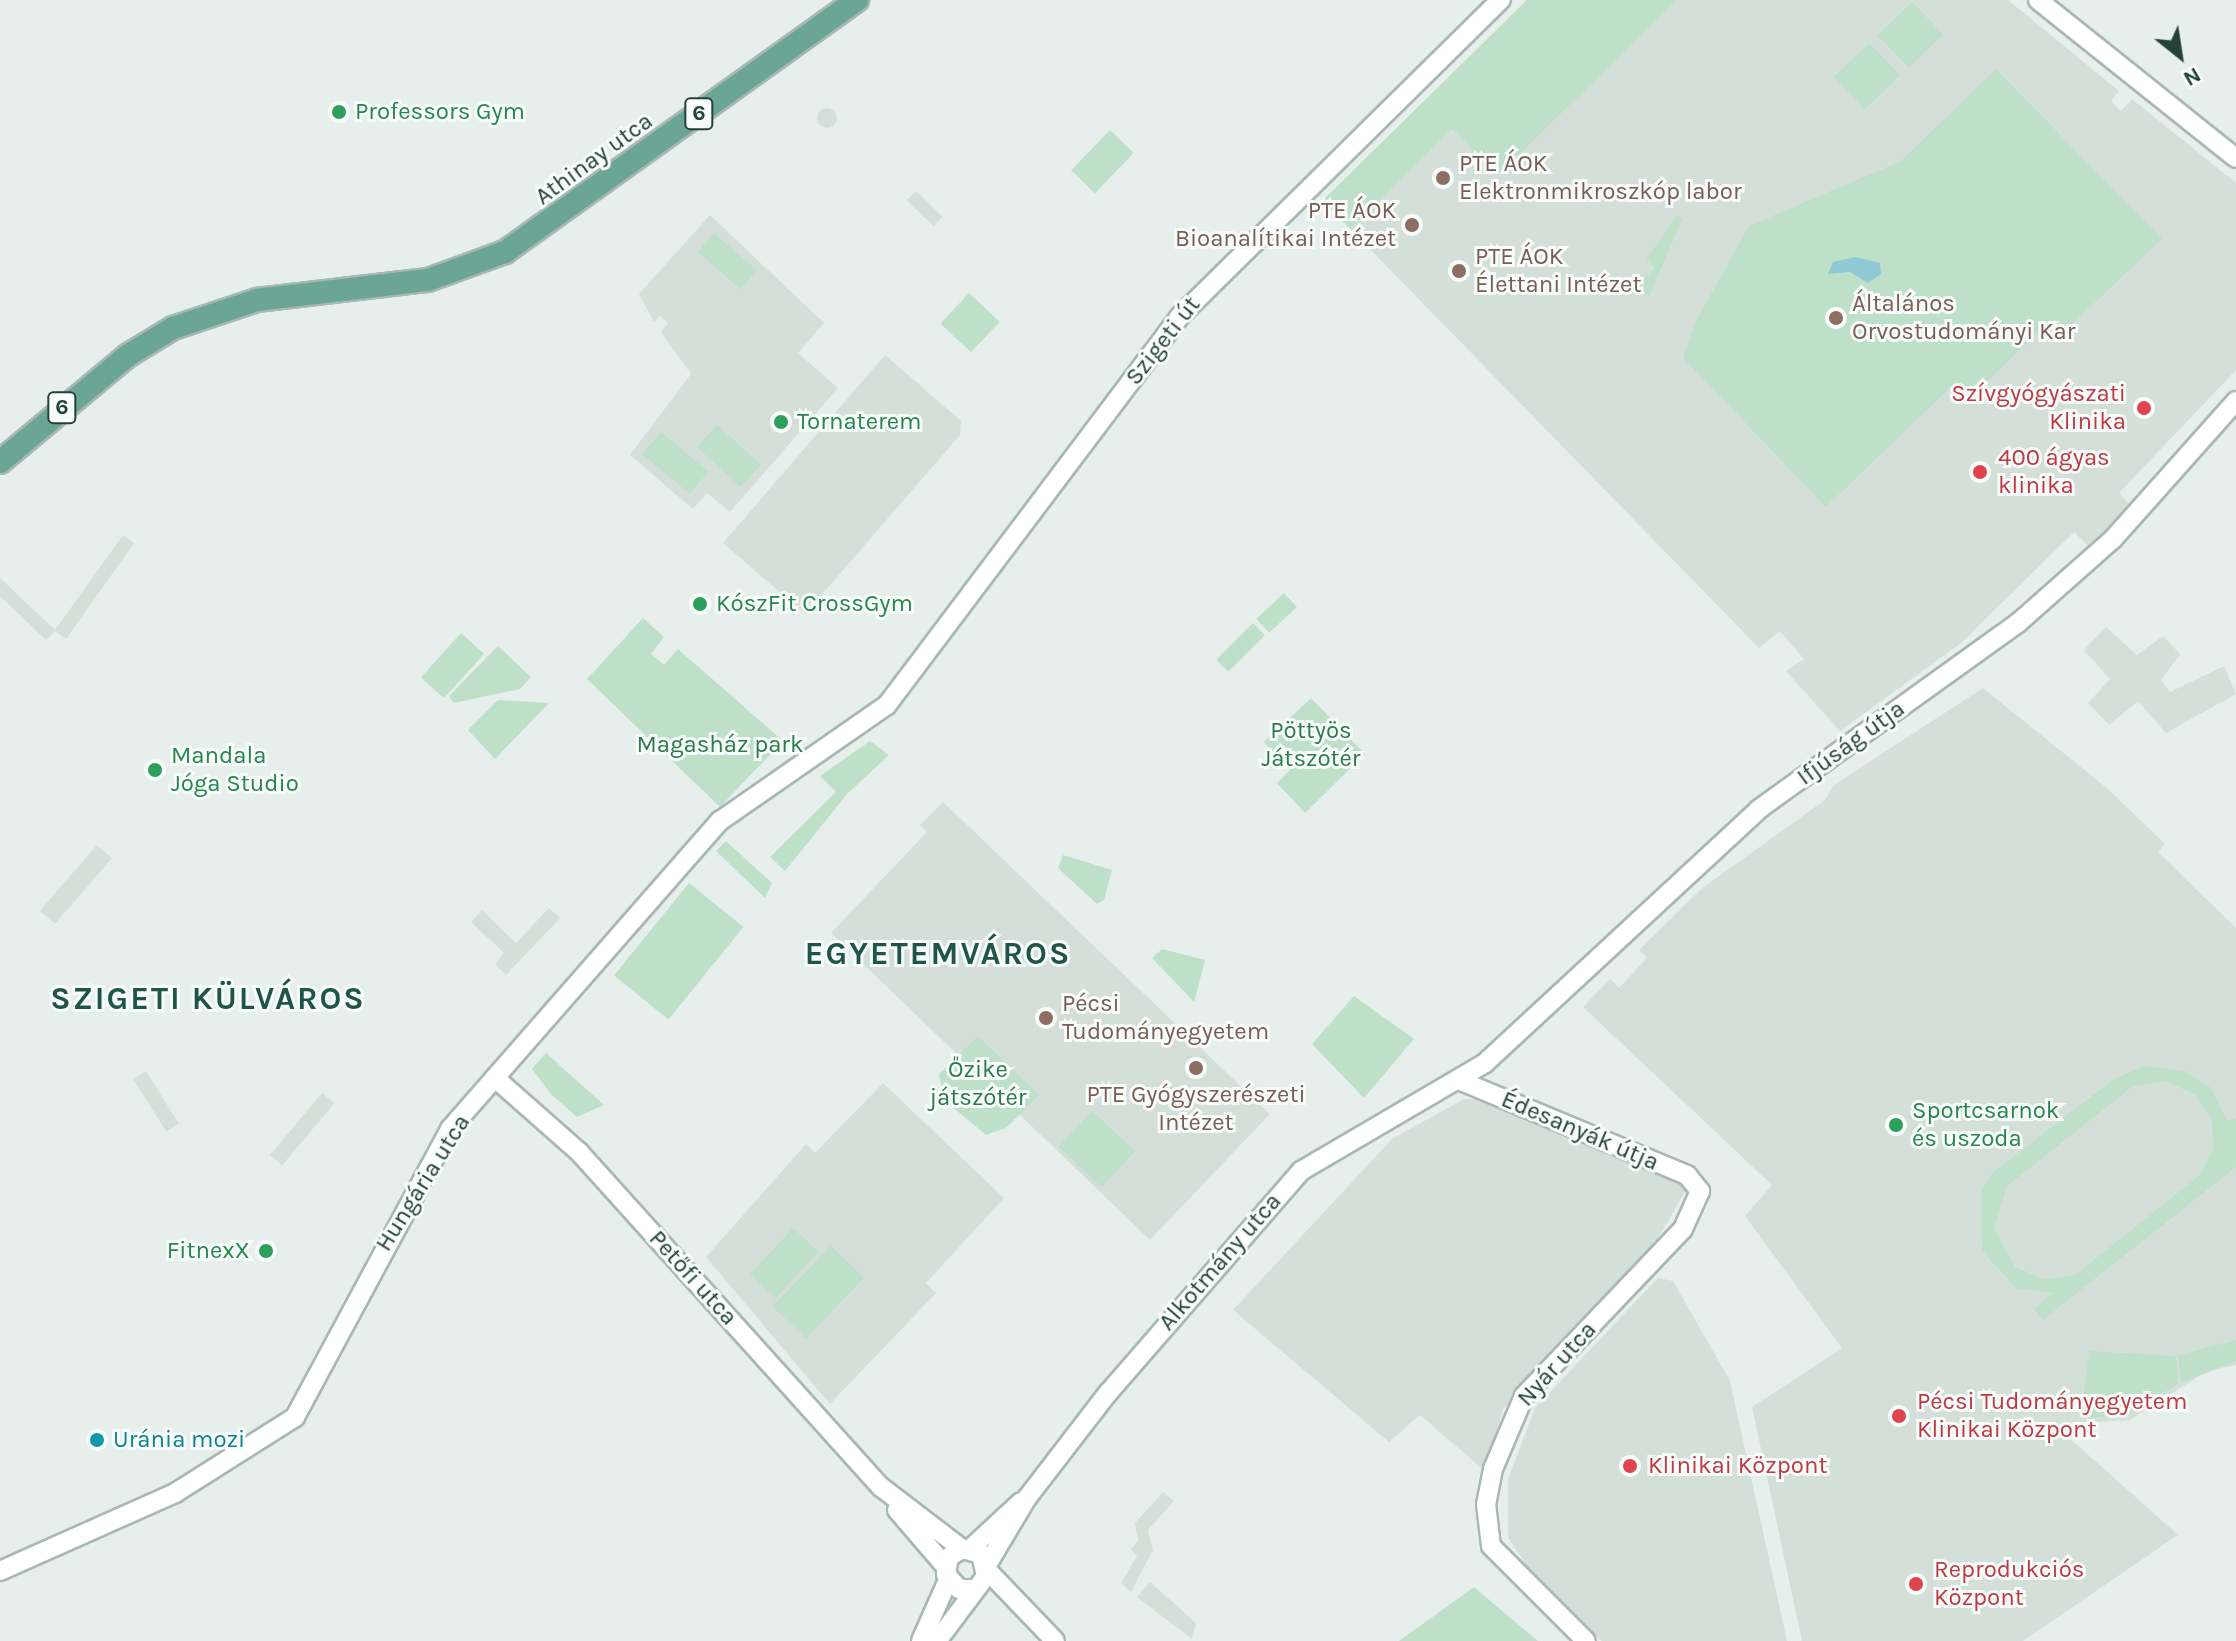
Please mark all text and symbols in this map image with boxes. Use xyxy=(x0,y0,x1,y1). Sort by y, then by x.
north arrow xyxy=(2140,16,2220,96)
text: N xyxy=(2179,62,2205,92)
road number: 6 xyxy=(683,96,715,132)
place label: Professors Gym xyxy=(355,98,525,126)
marker: Professors Gym xyxy=(330,103,348,121)
street label: Athinay utca xyxy=(530,107,658,211)
place label: PTE ÁOK Elektronmikroszkóp labor xyxy=(1459,150,1742,206)
marker: PTE ÁOK Elektronmikroszkóp labor xyxy=(1434,169,1452,187)
place label: PTE ÁOK Bioanalítikai Intézet xyxy=(1175,197,1396,253)
marker: PTE ÁOK Bioanalítikai Intézet xyxy=(1403,216,1421,234)
place label: PTE ÁOK Élettani Intézet xyxy=(1475,243,1641,299)
marker: PTE ÁOK Élettani Intézet xyxy=(1450,262,1468,280)
place label: Általános Orvostudományi Kar xyxy=(1852,290,2075,346)
street label: Szigeti út xyxy=(1120,291,1206,391)
marker: Általános Orvostudományi Kar xyxy=(1827,309,1845,327)
place label: Szívgyógyászati Klinika xyxy=(1951,380,2126,436)
road number: 6 xyxy=(46,390,78,426)
marker: Szívgyógyászati Klinika xyxy=(2133,397,2155,419)
place label: Tornaterem xyxy=(797,408,921,436)
marker: Tornaterem xyxy=(772,413,790,431)
place label: 400 ágyas klinika xyxy=(1998,444,2110,500)
marker: 400 ágyas klinika xyxy=(1969,461,1991,483)
place label: KószFit CrossGym xyxy=(716,590,913,618)
marker: KószFit CrossGym xyxy=(691,595,709,613)
street label: Ifjúság útja xyxy=(1792,694,1910,792)
park label: Pöttyös Játszótér xyxy=(1261,717,1361,773)
park label: Magasház park xyxy=(636,731,804,759)
place label: Mandala Jóga Studio xyxy=(171,742,299,798)
marker: Mandala Jóga Studio xyxy=(146,761,164,779)
district label: EGYETEMVÁROS xyxy=(805,935,1071,973)
district label: SZIGETI KÜLVÁROS xyxy=(50,980,366,1018)
place label: Pécsi Tudományegyetem xyxy=(1062,990,1269,1046)
marker: Pécsi Tudományegyetem xyxy=(1037,1009,1055,1027)
park label: Őzike játszótér xyxy=(930,1056,1026,1112)
marker: PTE Gyógyszerészeti Intézet xyxy=(1187,1059,1205,1077)
place label: PTE Gyógyszerészeti Intézet xyxy=(1086,1081,1306,1137)
street label: Édesanyák útja xyxy=(1497,1085,1663,1177)
place label: Sportcsarnok és uszoda xyxy=(1912,1097,2059,1153)
street label: Hungária utca xyxy=(370,1109,476,1257)
marker: Sportcsarnok és uszoda xyxy=(1887,1116,1905,1134)
street label: Alkotmány utca xyxy=(1153,1188,1287,1336)
street label: Petőfi utca xyxy=(643,1225,743,1331)
place label: FitnexX xyxy=(167,1237,250,1265)
marker: FitnexX xyxy=(257,1242,275,1260)
street label: Nyár utca xyxy=(1511,1316,1603,1412)
place label: Pécsi Tudományegyetem Klinikai Központ xyxy=(1917,1388,2188,1444)
marker: Pécsi Tudományegyetem Klinikai Központ xyxy=(1888,1405,1910,1427)
place label: Uránia mozi xyxy=(113,1426,245,1454)
marker: Uránia mozi xyxy=(88,1431,106,1449)
place label: Klinikai Központ xyxy=(1648,1452,1827,1480)
marker: Klinikai Központ xyxy=(1619,1455,1641,1477)
place label: Reprodukciós Központ xyxy=(1934,1556,2084,1612)
marker: Reprodukciós Központ xyxy=(1905,1573,1927,1595)

